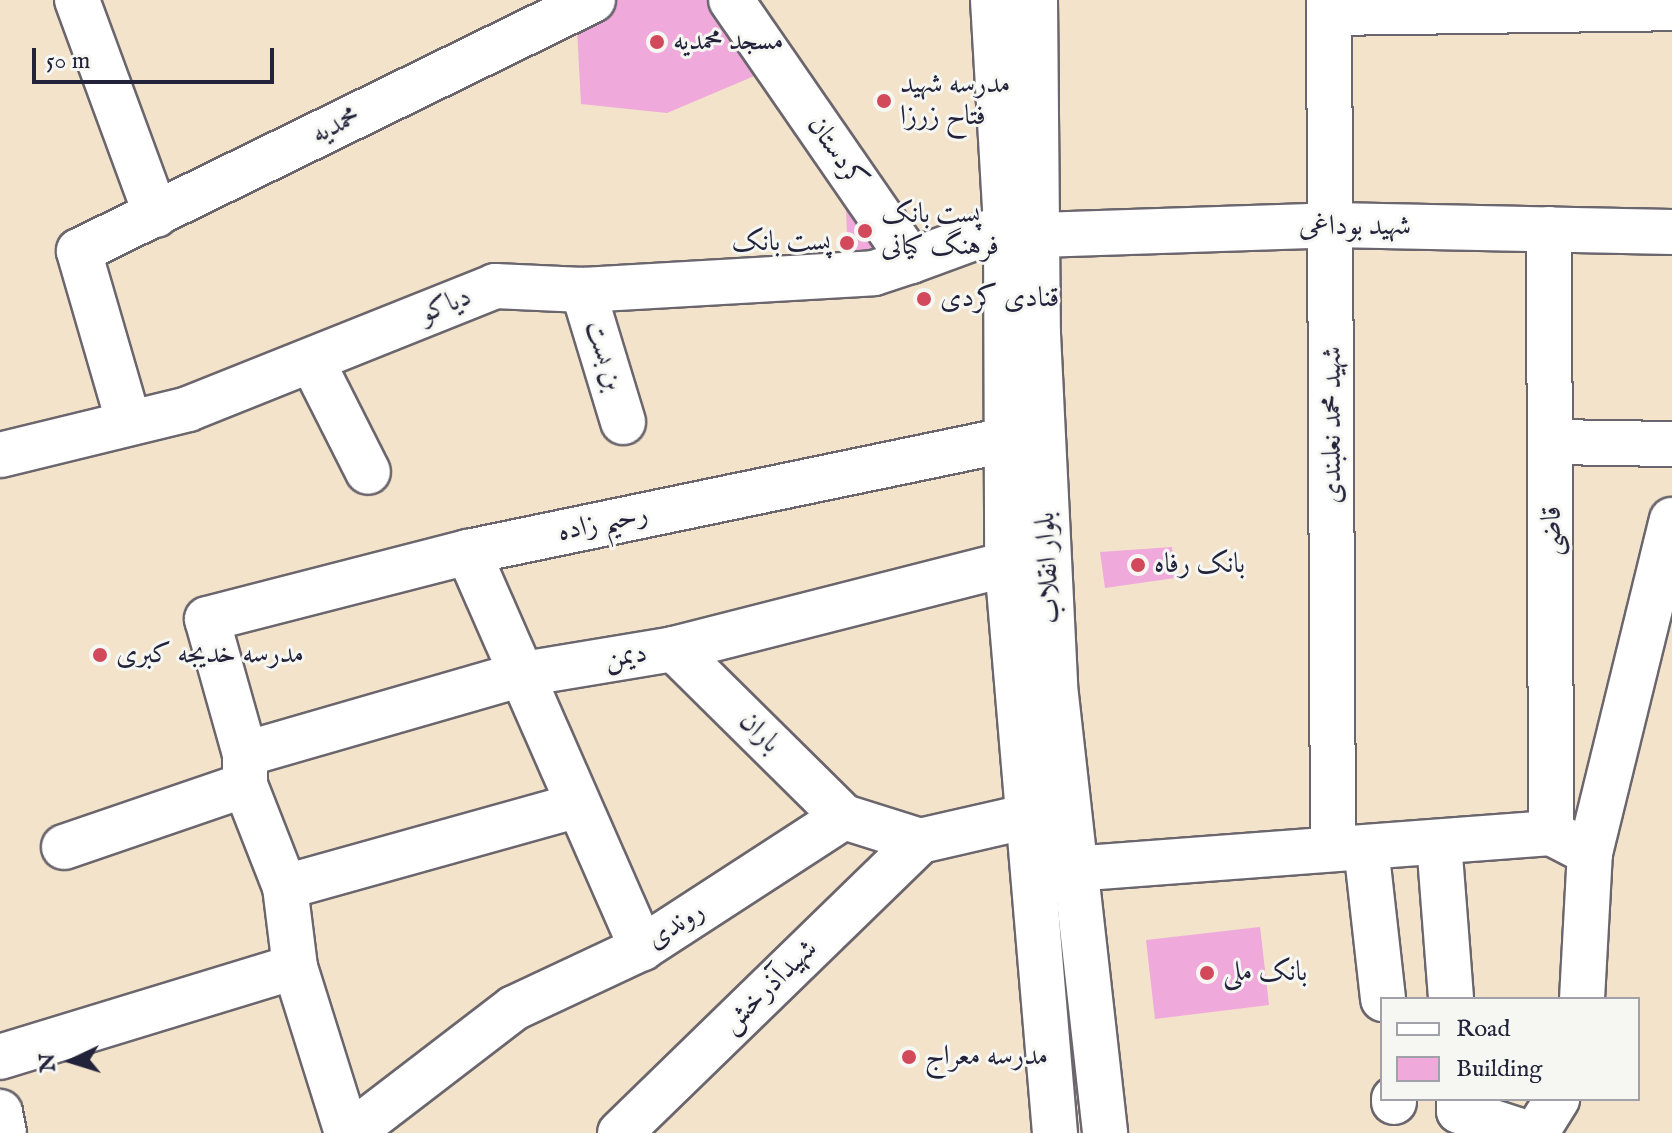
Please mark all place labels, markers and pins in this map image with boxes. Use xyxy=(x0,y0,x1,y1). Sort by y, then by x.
place label: مسجد محمدیه xyxy=(673,25,784,59)
marker: مسجد محمدیه xyxy=(648,33,666,51)
place label: مدرسه شهید فتاح زرزا xyxy=(900,68,1010,134)
marker: مدرسه شهید فتاح زرزا xyxy=(875,92,893,110)
place label: پست بانک فرهنگ کیانی xyxy=(881,198,999,264)
marker: پست بانک فرهنگ کیانی xyxy=(856,222,874,240)
place label: پست بانک xyxy=(732,226,831,260)
marker: پست بانک xyxy=(838,234,856,252)
place label: قنادی کردی xyxy=(940,282,1059,316)
marker: قنادی کردی xyxy=(915,290,933,308)
place label: بانک رفاه xyxy=(1154,548,1245,582)
marker: بانک رفاه xyxy=(1129,556,1147,574)
place label: مدرسه خدیجه کبری xyxy=(116,638,304,672)
marker: مدرسه خدیجه کبری xyxy=(91,646,109,664)
place label: بانک ملی xyxy=(1223,956,1307,990)
marker: بانک ملی xyxy=(1198,964,1216,982)
place label: مدرسه معراج xyxy=(925,1040,1048,1074)
marker: مدرسه معراج xyxy=(900,1048,918,1066)

